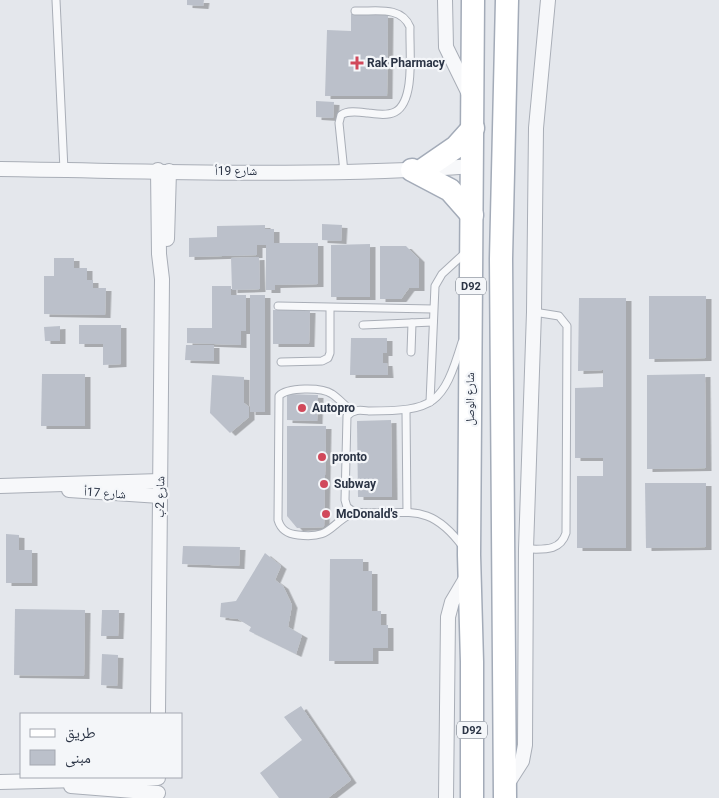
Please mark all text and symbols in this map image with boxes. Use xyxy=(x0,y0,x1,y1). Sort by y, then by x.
place label: Rak Pharmacy xyxy=(367,56,446,70)
marker: Rak Pharmacy xyxy=(351,57,363,69)
street label: شارع 19أ xyxy=(214,164,257,179)
road number: D92 xyxy=(456,278,486,294)
street label: شارع الوصل xyxy=(463,372,478,426)
place label: Autopro xyxy=(312,401,355,415)
marker: Autopro xyxy=(296,402,308,414)
place label: pronto xyxy=(332,450,367,464)
marker: pronto xyxy=(316,451,328,463)
street label: شارع 2ب xyxy=(153,476,168,518)
place label: Subway xyxy=(334,477,377,491)
marker: Subway xyxy=(318,478,330,490)
street label: شارع 17أ xyxy=(83,485,127,502)
place label: McDonald's xyxy=(336,507,398,521)
marker: McDonald's xyxy=(320,508,332,520)
legend xyxy=(20,713,182,778)
road number: D92 xyxy=(457,722,487,738)
text: طريق xyxy=(65,724,96,743)
text: مبنى xyxy=(65,749,91,768)

